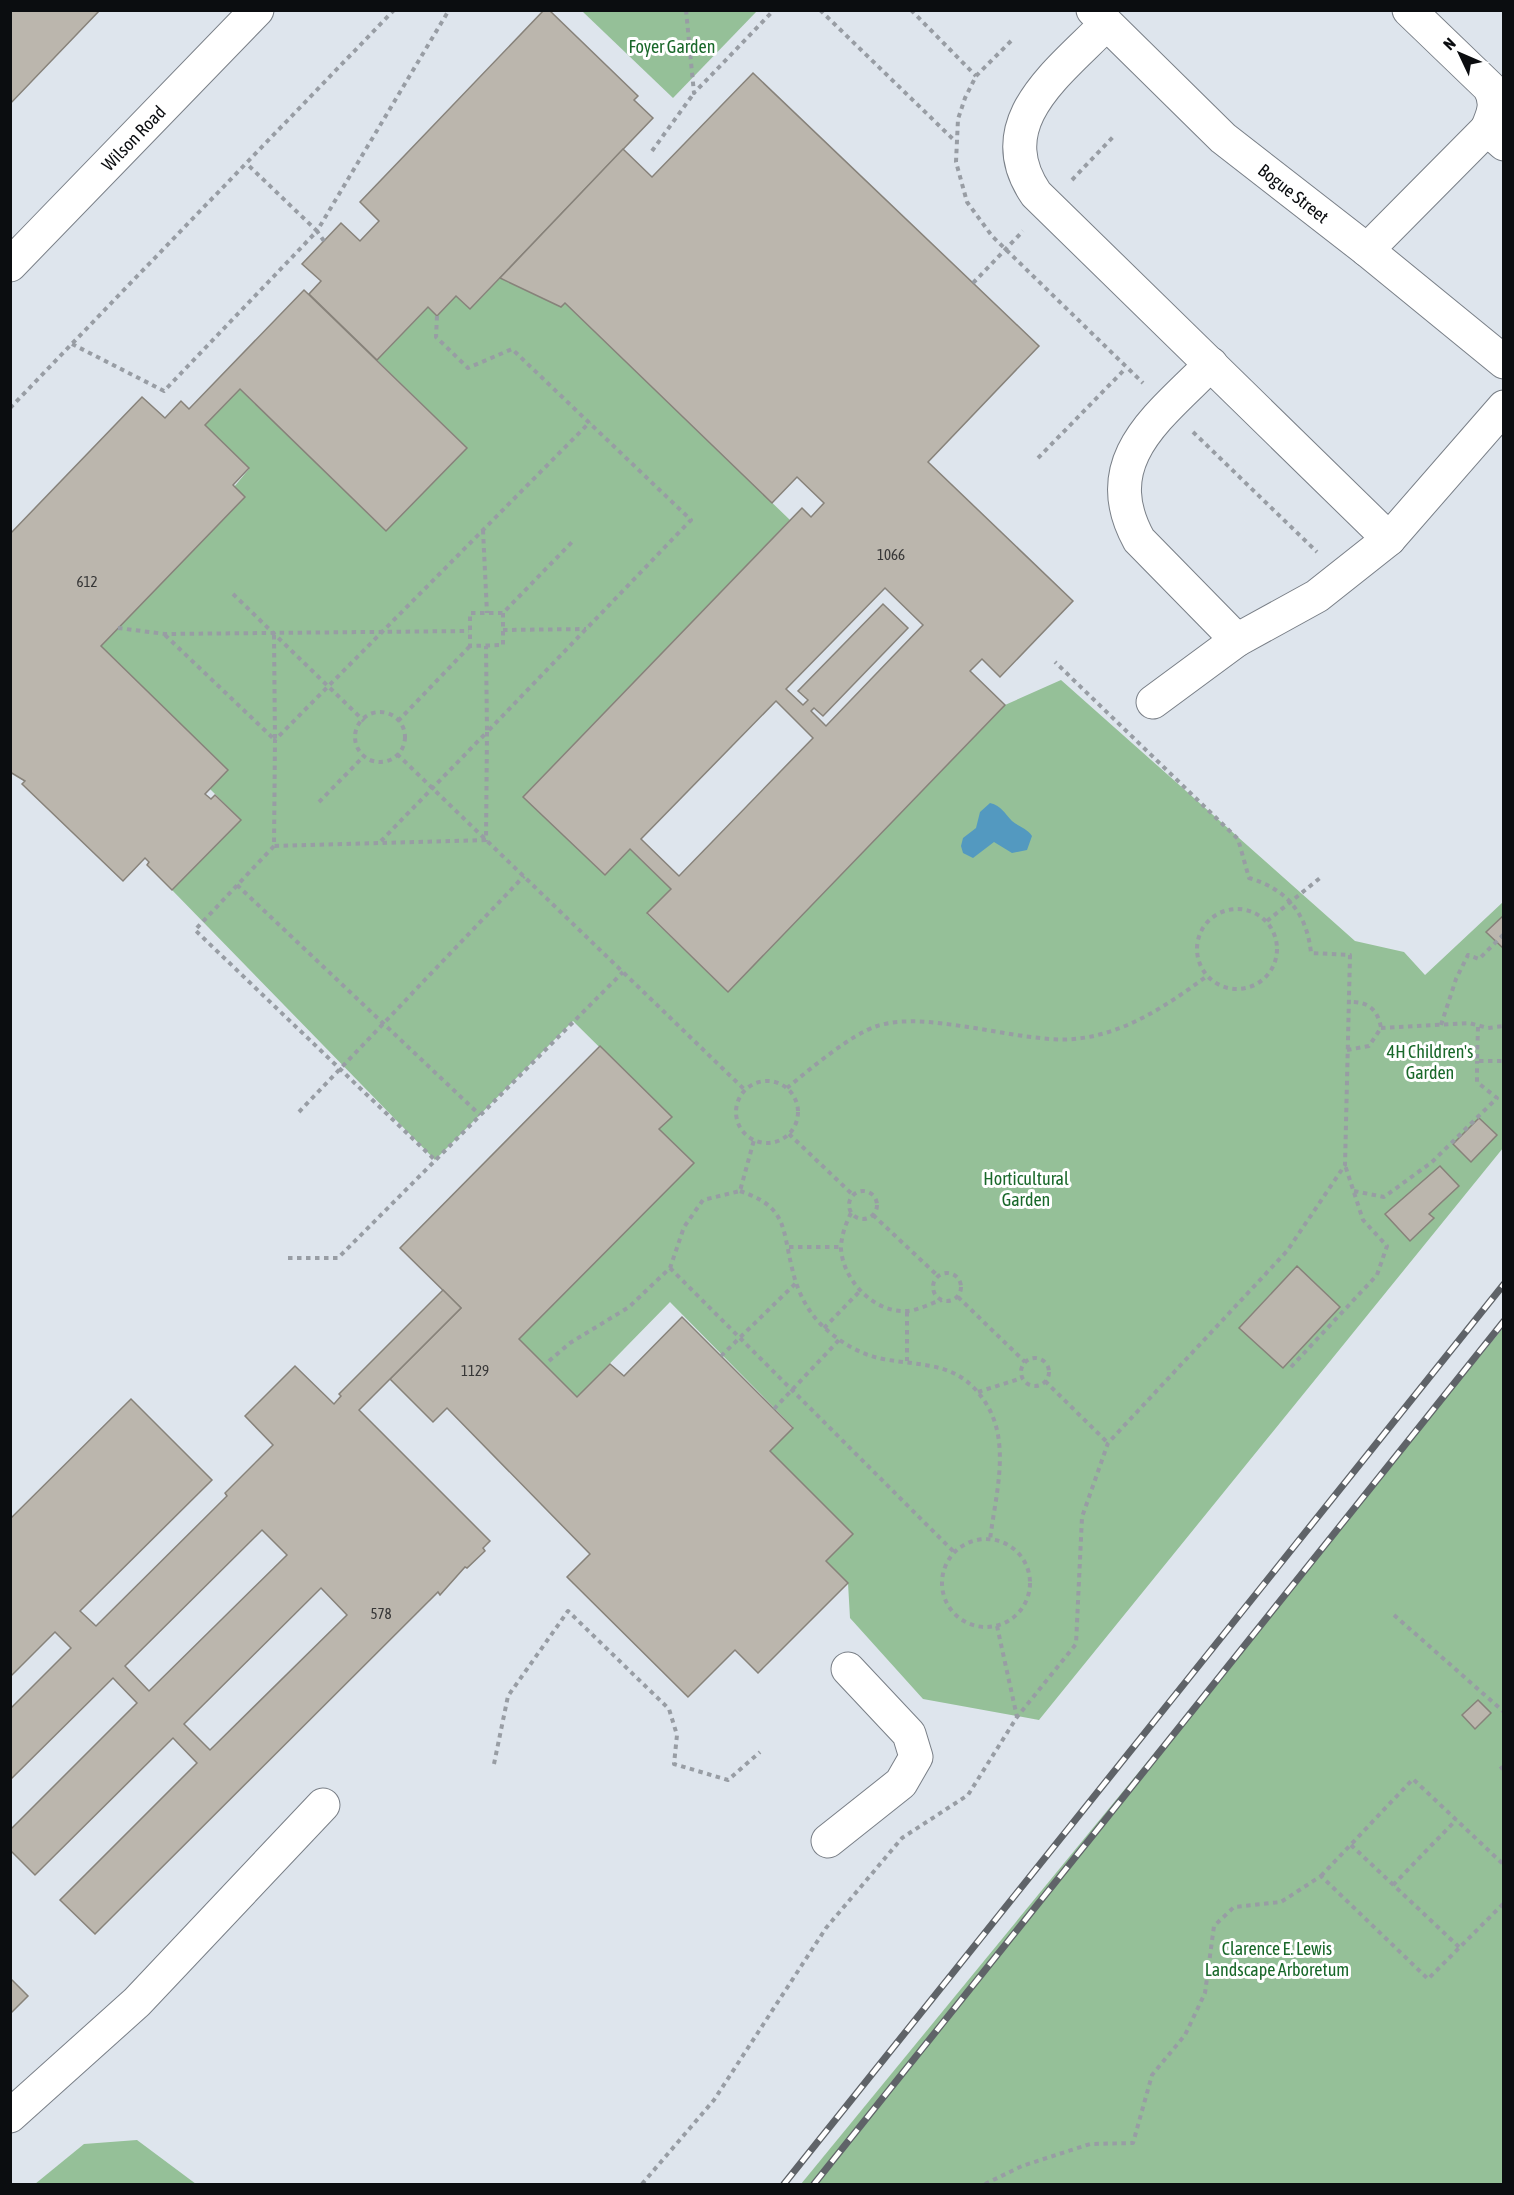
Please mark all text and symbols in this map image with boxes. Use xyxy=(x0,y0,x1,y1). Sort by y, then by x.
north arrow xyxy=(1430,24,1490,84)
text: N xyxy=(1439,34,1459,53)
park label: Foyer Garden xyxy=(628,36,716,57)
street label: Wilson Road xyxy=(97,101,169,175)
street label: Bogue Street xyxy=(1254,159,1333,227)
house number: 1066 xyxy=(877,546,905,563)
house number: 612 xyxy=(76,573,98,590)
park label: 4H Children's Garden xyxy=(1387,1041,1473,1083)
park label: Horticultural Garden xyxy=(983,1168,1069,1210)
house number: 1129 xyxy=(461,1362,489,1379)
house number: 578 xyxy=(370,1605,392,1622)
park label: Clarence E. Lewis Landscape Arboretum xyxy=(1205,1938,1349,1980)

